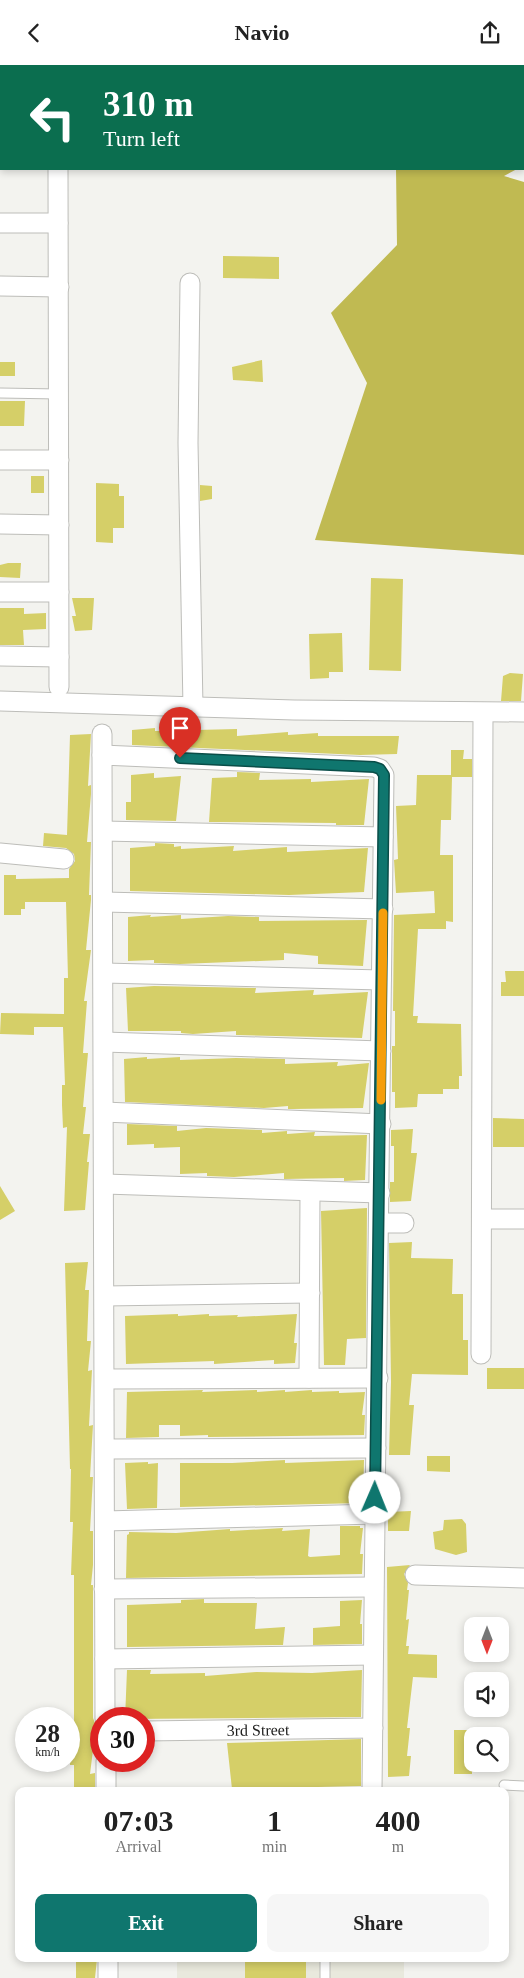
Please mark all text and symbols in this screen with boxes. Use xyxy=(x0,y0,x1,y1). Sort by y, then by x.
icon: back xyxy=(20,19,48,47)
icon: share xyxy=(476,19,504,47)
text: Navio xyxy=(235,20,290,45)
icon: left xyxy=(20,85,85,150)
text: 310 m xyxy=(103,85,193,124)
text: Turn left xyxy=(103,126,180,151)
pin xyxy=(159,707,201,758)
icon: arrive xyxy=(166,714,194,742)
position arrow xyxy=(348,1471,400,1523)
north arrow xyxy=(464,1617,509,1663)
map controls xyxy=(464,1617,509,1772)
button: sound xyxy=(464,1672,509,1717)
speed limit sign: 30 xyxy=(90,1707,155,1772)
text: 28 xyxy=(35,1720,60,1747)
street label: 3rd Street xyxy=(227,1721,290,1739)
button: search xyxy=(464,1727,509,1772)
text: km/h xyxy=(35,1745,60,1759)
text: 07:03 xyxy=(104,1804,174,1837)
text: 1 xyxy=(267,1804,282,1837)
text: 400 xyxy=(375,1804,420,1837)
text: Arrival xyxy=(115,1838,162,1855)
text: min xyxy=(262,1838,287,1855)
text: m xyxy=(392,1838,404,1855)
button: Exit xyxy=(35,1894,257,1952)
button: Share xyxy=(267,1894,489,1952)

